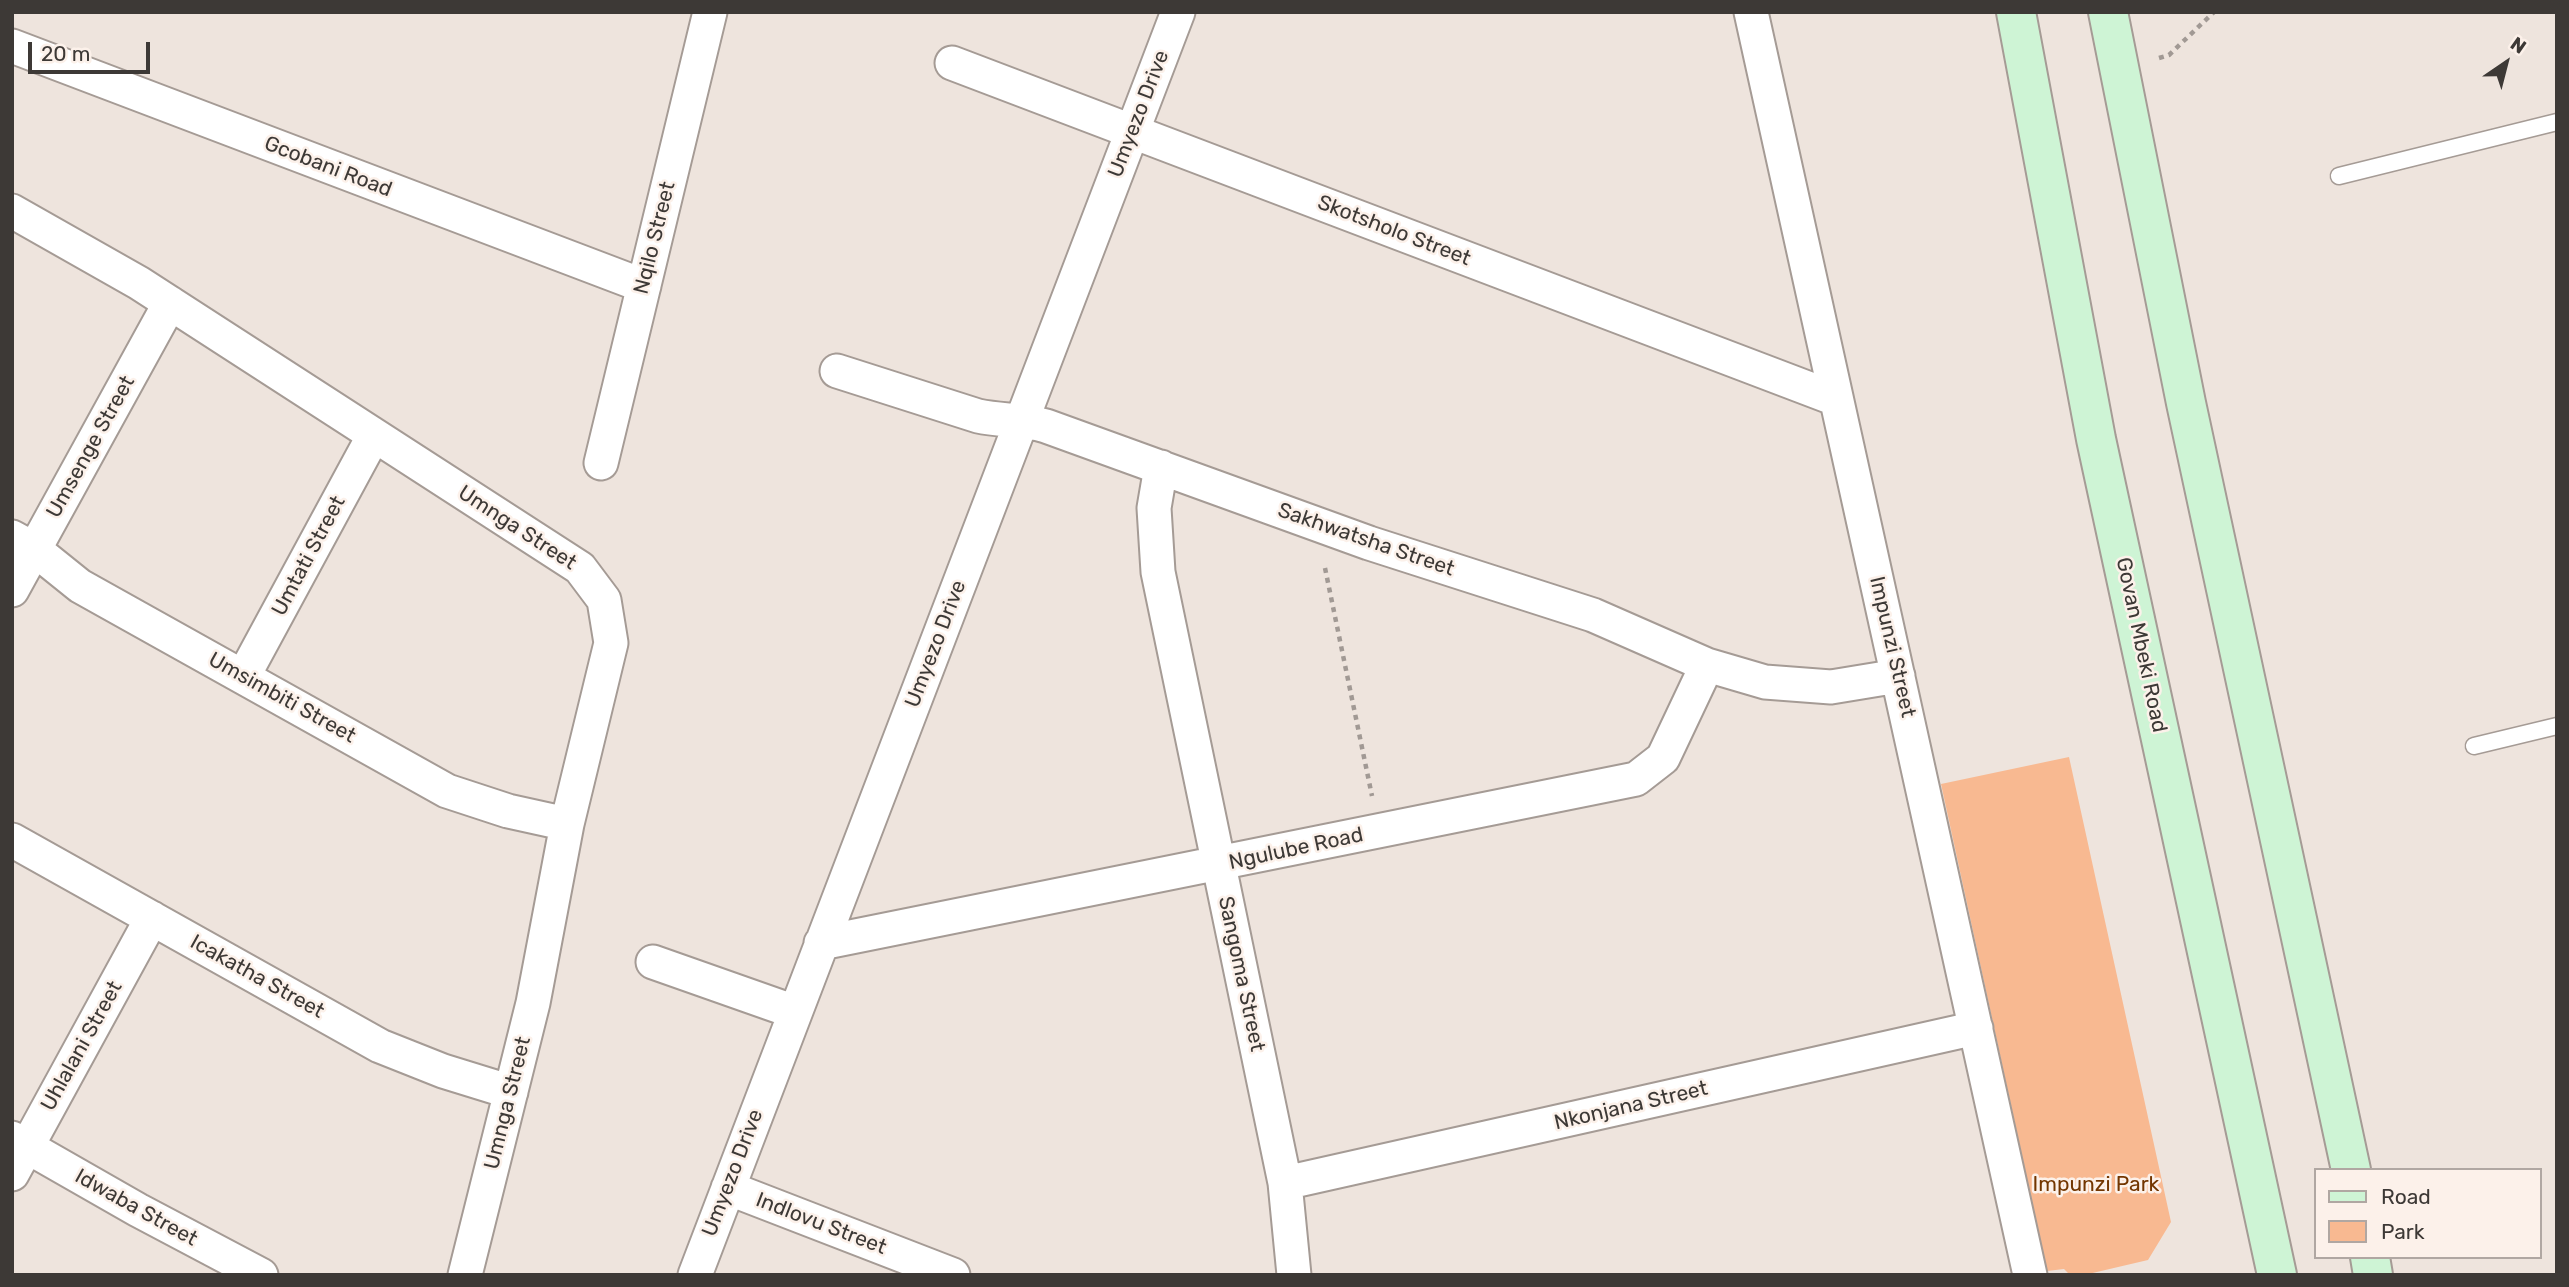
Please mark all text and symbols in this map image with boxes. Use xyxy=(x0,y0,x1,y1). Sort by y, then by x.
scale bar xyxy=(32,28,154,72)
north arrow xyxy=(2471,28,2541,98)
text: N xyxy=(2506,32,2531,59)
text: 20 m xyxy=(41,41,90,66)
street label: Umyezo Drive xyxy=(1103,47,1175,181)
street label: Gcobani Road xyxy=(261,131,395,203)
street label: Nqilo Street xyxy=(629,179,681,297)
street label: Skotsholo Street xyxy=(1314,190,1474,272)
street label: Umsenge Street xyxy=(42,371,140,523)
street label: Umnga Street xyxy=(453,480,581,576)
street label: Umtati Street xyxy=(267,492,351,620)
street label: Sakhwatsha Street xyxy=(1274,498,1458,582)
street label: Govan Mbeki Road xyxy=(2110,555,2172,735)
street label: Impunzi Street xyxy=(1864,574,1920,720)
street label: Umyezo Drive xyxy=(900,577,972,711)
street label: Umsimbiti Street xyxy=(204,647,360,749)
street label: Ngulube Road xyxy=(1227,822,1365,876)
street label: Sangoma Street xyxy=(1212,894,1270,1054)
street label: Icakatha Street xyxy=(186,930,328,1024)
street label: Uhlalani Street xyxy=(36,977,128,1115)
street label: Umnga Street xyxy=(479,1034,537,1172)
street label: Nkonjana Street xyxy=(1552,1076,1710,1136)
street label: Umyezo Drive xyxy=(697,1106,769,1240)
street label: Idwaba Street xyxy=(70,1164,202,1252)
legend xyxy=(2314,1168,2541,1259)
park label: Impunzi Park xyxy=(2033,1172,2159,1198)
text: Road xyxy=(2381,1184,2431,1209)
street label: Indlovu Street xyxy=(752,1188,890,1260)
text: Park xyxy=(2381,1219,2425,1244)

